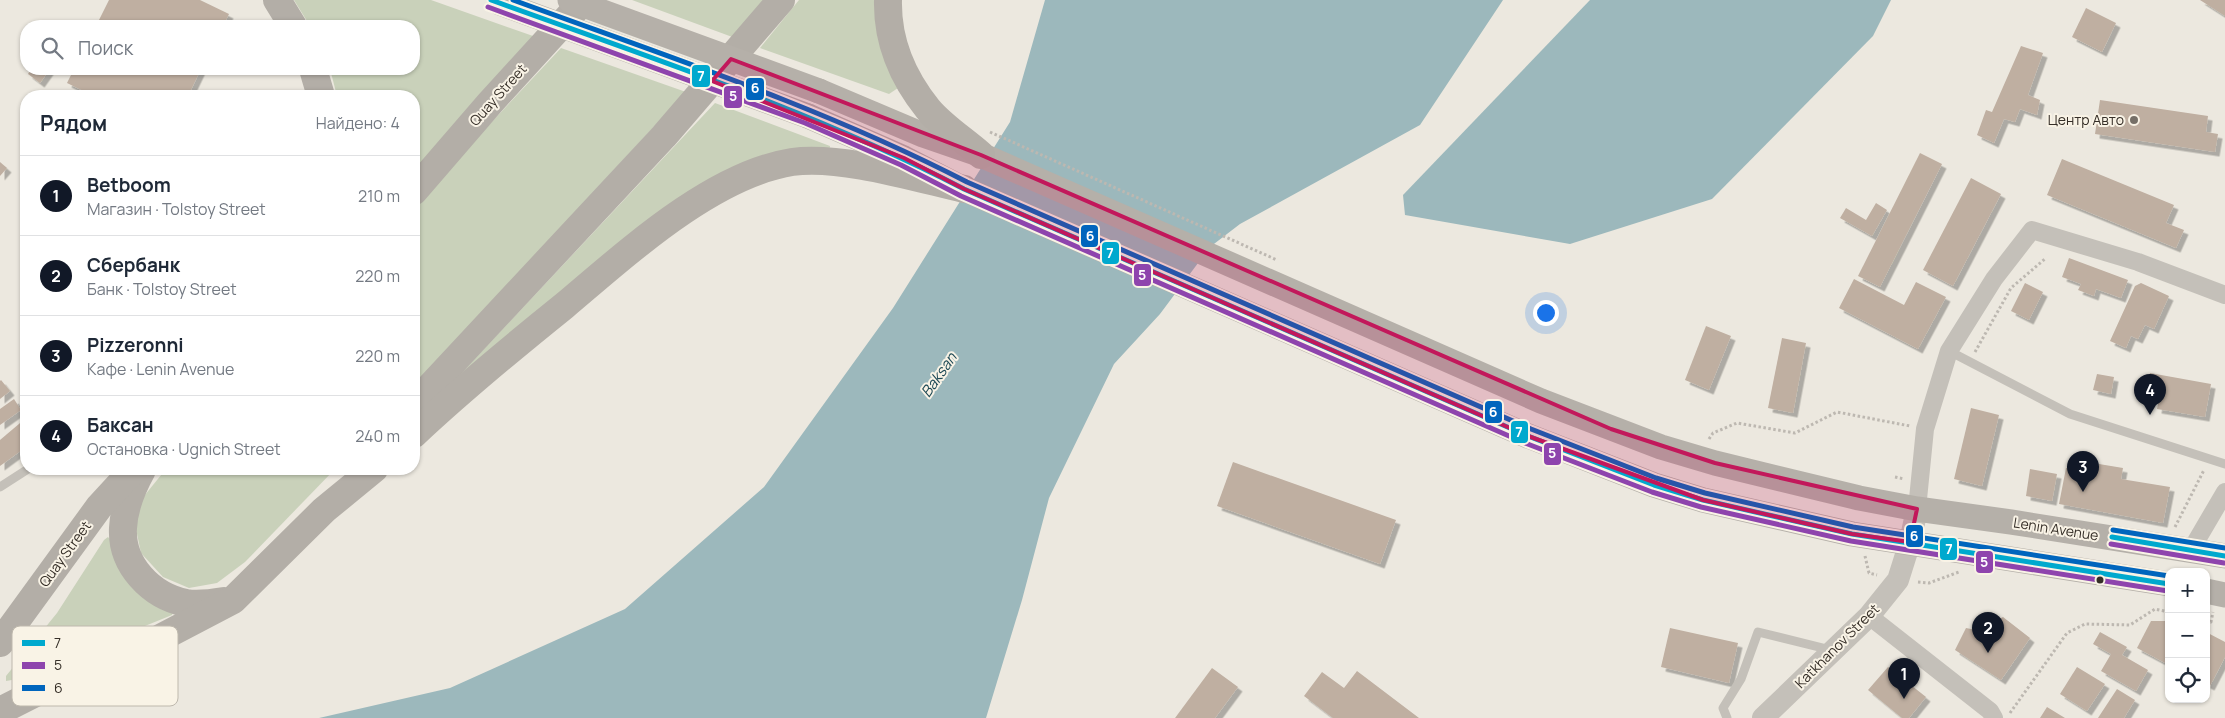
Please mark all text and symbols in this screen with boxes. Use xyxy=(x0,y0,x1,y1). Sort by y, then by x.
search box xyxy=(20,20,420,75)
icon: search xyxy=(38,34,66,62)
text: Поиск xyxy=(78,35,133,61)
street label: Quay Street xyxy=(465,59,531,130)
line badge: 7 xyxy=(691,64,711,88)
text: 7 xyxy=(697,66,705,85)
line badge: 6 xyxy=(745,77,765,101)
text: 6 xyxy=(751,78,759,97)
line badge: 5 xyxy=(723,85,743,109)
text: 5 xyxy=(729,86,737,105)
text: Рядом xyxy=(40,109,107,137)
place label: Центр Авто xyxy=(2048,110,2124,129)
text: Найдено: 4 xyxy=(316,112,400,134)
marker: Центр Авто xyxy=(2128,114,2140,126)
text: Betboom xyxy=(87,172,171,198)
text: 1 xyxy=(52,185,60,207)
text: 210 m xyxy=(358,185,400,207)
text: Магазин · Tolstoy Street xyxy=(87,198,266,220)
line badge: 6 xyxy=(1080,224,1099,248)
text: 6 xyxy=(1086,226,1094,245)
line badge: 7 xyxy=(1101,241,1120,265)
text: 7 xyxy=(1106,243,1114,262)
text: Сбербанк xyxy=(87,252,180,278)
line badge: 5 xyxy=(1133,263,1152,287)
text: 2 xyxy=(51,265,61,287)
text: 220 m xyxy=(355,265,400,287)
text: 5 xyxy=(1138,265,1146,284)
text: Банк · Tolstoy Street xyxy=(87,278,237,300)
your location xyxy=(1533,300,1559,326)
text: Pizzeronni xyxy=(87,332,184,358)
text: 3 xyxy=(51,345,61,367)
text: 220 m xyxy=(355,345,400,367)
water label: Baksan xyxy=(916,347,962,401)
text: Кафе · Lenin Avenue xyxy=(87,358,234,380)
pin: 4 xyxy=(2134,374,2166,415)
line badge: 6 xyxy=(1484,400,1503,424)
text: 6 xyxy=(1489,402,1497,421)
text: Баксан xyxy=(87,412,154,438)
line badge: 7 xyxy=(1510,420,1529,444)
text: 7 xyxy=(1515,422,1523,441)
text: 4 xyxy=(51,425,61,447)
text: 240 m xyxy=(355,425,400,447)
text: Остановка · Ugnich Street xyxy=(87,438,281,460)
line badge: 5 xyxy=(1543,442,1562,466)
text: 5 xyxy=(1548,443,1556,462)
pin: 3 xyxy=(2067,451,2099,492)
street label: Lenin Avenue xyxy=(2012,512,2100,545)
street label: Quay Street xyxy=(34,517,95,590)
line badge: 6 xyxy=(1905,524,1924,548)
text: 6 xyxy=(1910,526,1918,545)
line badge: 7 xyxy=(1939,537,1958,561)
text: 7 xyxy=(1945,539,1953,558)
line badge: 5 xyxy=(1975,550,1994,574)
text: 5 xyxy=(1980,552,1988,571)
map controls xyxy=(2165,568,2210,703)
button: + xyxy=(2165,568,2210,613)
unlabelled marker xyxy=(2095,575,2105,585)
street label: Katkhanov Street xyxy=(1790,599,1883,692)
pin: 2 xyxy=(1972,612,2004,653)
button: − xyxy=(2165,613,2210,658)
legend xyxy=(12,626,178,706)
text: 7 xyxy=(54,633,61,652)
text: 5 xyxy=(54,655,62,674)
pin: 1 xyxy=(1888,658,1920,699)
button: locate xyxy=(2165,658,2210,703)
text: 6 xyxy=(54,678,63,697)

